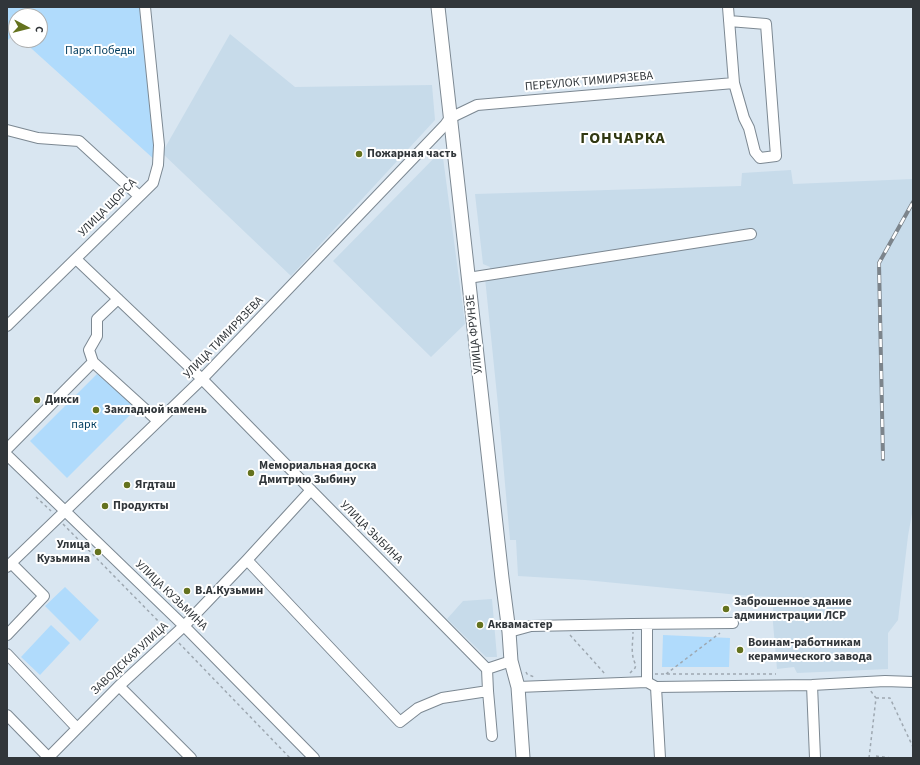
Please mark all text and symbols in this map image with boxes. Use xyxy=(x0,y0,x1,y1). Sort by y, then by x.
north arrow xyxy=(8,8,48,48)
text: С xyxy=(32,25,47,33)
park label: Парк Победы xyxy=(65,44,135,58)
street label: ПЕРЕУЛОК ТИМИРЯЗЕВА xyxy=(524,69,654,95)
district label: ГОНЧАРКА xyxy=(580,129,666,149)
place label: Пожарная часть xyxy=(367,147,457,161)
marker: Пожарная часть xyxy=(354,149,364,159)
street label: УЛИЦА ЩОРСА xyxy=(76,176,140,240)
street label: УЛИЦА ТИМИРЯЗЕВА xyxy=(181,294,267,382)
street label: УЛИЦА ФРУНЗЕ xyxy=(464,294,486,374)
place label: Дикси xyxy=(45,393,79,407)
marker: Дикси xyxy=(32,395,42,405)
place label: Закладной камень xyxy=(104,403,207,417)
marker: Закладной камень xyxy=(91,405,101,415)
park label: парк xyxy=(71,418,97,432)
place label: Мемориальная доска Дмитрию Зыбину xyxy=(259,459,377,487)
marker: Мемориальная доска Дмитрию Зыбину xyxy=(246,468,256,478)
place label: Ягдташ xyxy=(135,478,176,492)
marker: Ягдташ xyxy=(122,480,132,490)
place label: Продукты xyxy=(113,499,169,513)
street label: УЛИЦА ЗЫБИНА xyxy=(337,499,405,567)
marker: Продукты xyxy=(100,501,110,511)
place label: Улица Кузьмина xyxy=(37,538,90,566)
marker: Улица Кузьмина xyxy=(93,547,103,557)
street label: УЛИЦА КУЗЬМИНА xyxy=(132,558,210,634)
place label: В.А.Кузьмин xyxy=(195,584,263,598)
marker: В.А.Кузьмин xyxy=(182,586,192,596)
place label: Заброшенное здание администрации ЛСР xyxy=(734,595,852,623)
marker: Заброшенное здание администрации ЛСР xyxy=(721,604,731,614)
place label: Аквамастер xyxy=(488,618,553,632)
street label: ЗАВОДСКАЯ УЛИЦА xyxy=(88,620,172,698)
marker: Аквамастер xyxy=(475,620,485,630)
place label: Воинам-работникам керамического завода xyxy=(748,636,872,664)
marker: Воинам-работникам керамического завода xyxy=(735,645,745,655)

